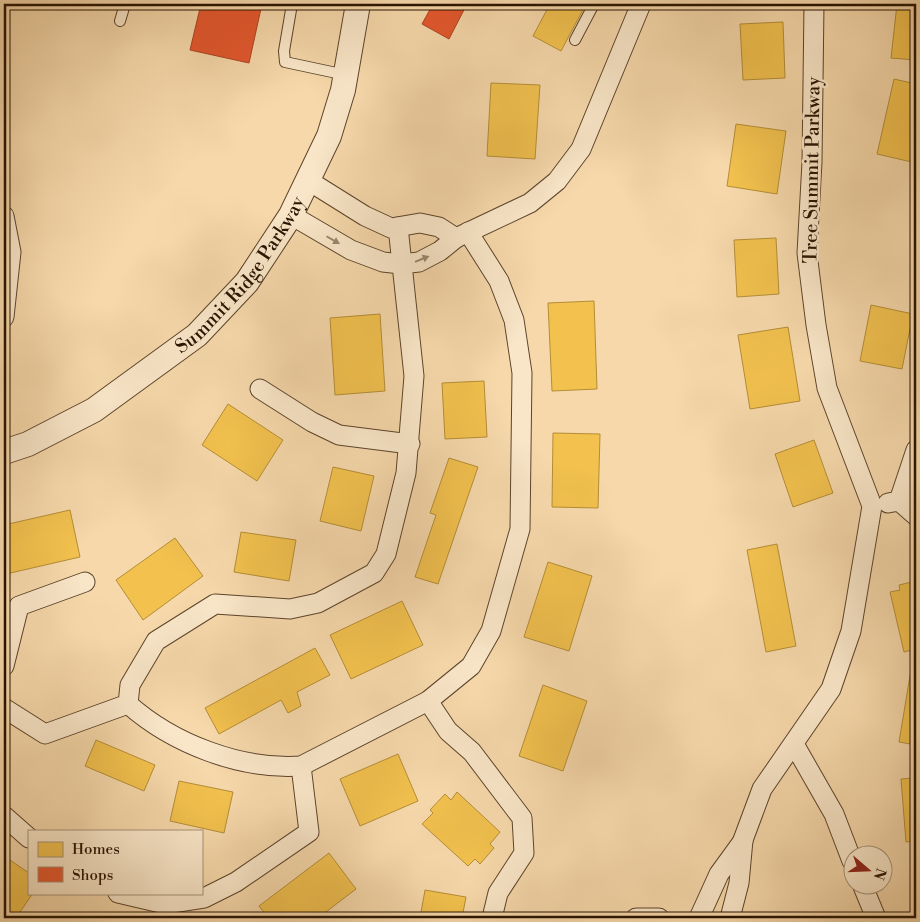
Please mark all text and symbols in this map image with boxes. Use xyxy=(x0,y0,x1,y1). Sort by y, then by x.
street label: Tree Summit Parkway xyxy=(798,76,826,264)
street label: Summit Ridge Parkway xyxy=(170,192,311,359)
one-way arrow xyxy=(327,235,340,244)
one-way arrow xyxy=(415,255,430,263)
legend xyxy=(28,830,202,894)
text: Homes xyxy=(72,840,120,859)
north arrow xyxy=(842,844,892,894)
text: Shops xyxy=(72,866,113,885)
text: N xyxy=(869,866,890,882)

